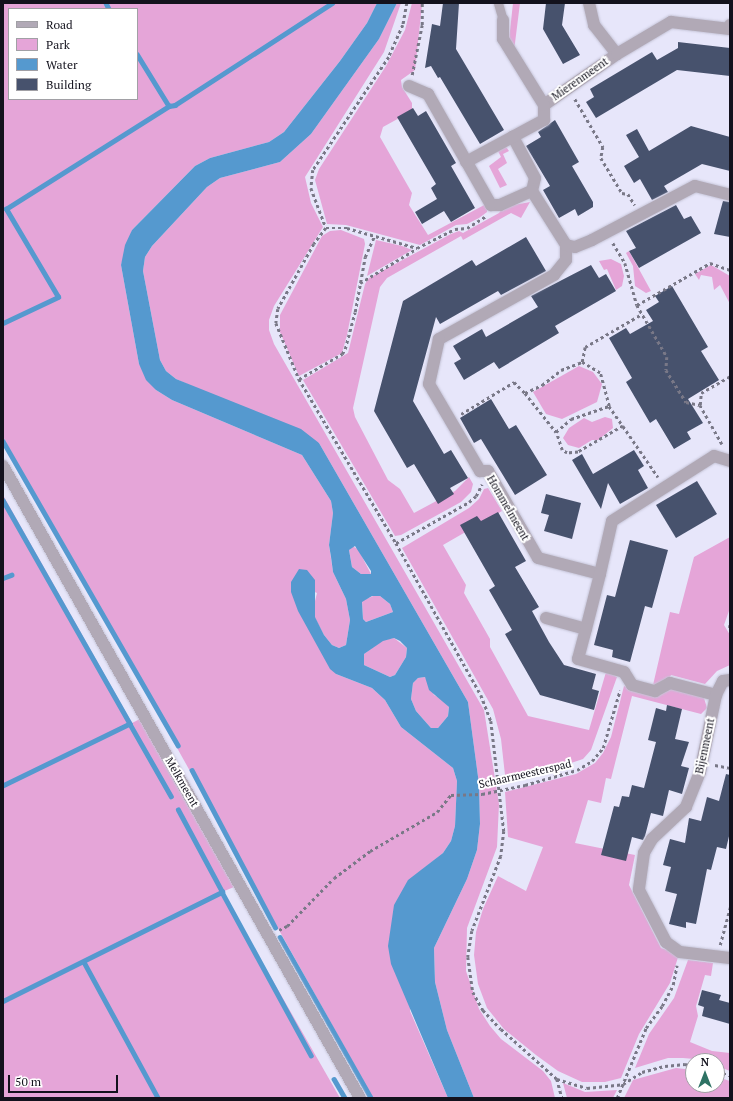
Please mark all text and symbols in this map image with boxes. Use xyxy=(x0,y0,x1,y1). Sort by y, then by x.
legend xyxy=(8,8,138,100)
text: Road xyxy=(46,17,73,32)
text: Park xyxy=(46,37,70,52)
street label: Mierenmeent xyxy=(549,55,611,103)
text: Water xyxy=(46,57,78,72)
text: Building xyxy=(46,77,91,92)
street label: Hommelmeent xyxy=(484,473,532,543)
street label: Bijenmeent xyxy=(693,717,717,775)
street label: Melkmeent xyxy=(162,755,202,809)
street label: Schaarmeesterspad xyxy=(477,757,573,791)
north arrow xyxy=(685,1053,725,1093)
text: N xyxy=(701,1055,709,1069)
scale bar xyxy=(10,1067,120,1093)
text: 50 m xyxy=(15,1074,41,1089)

